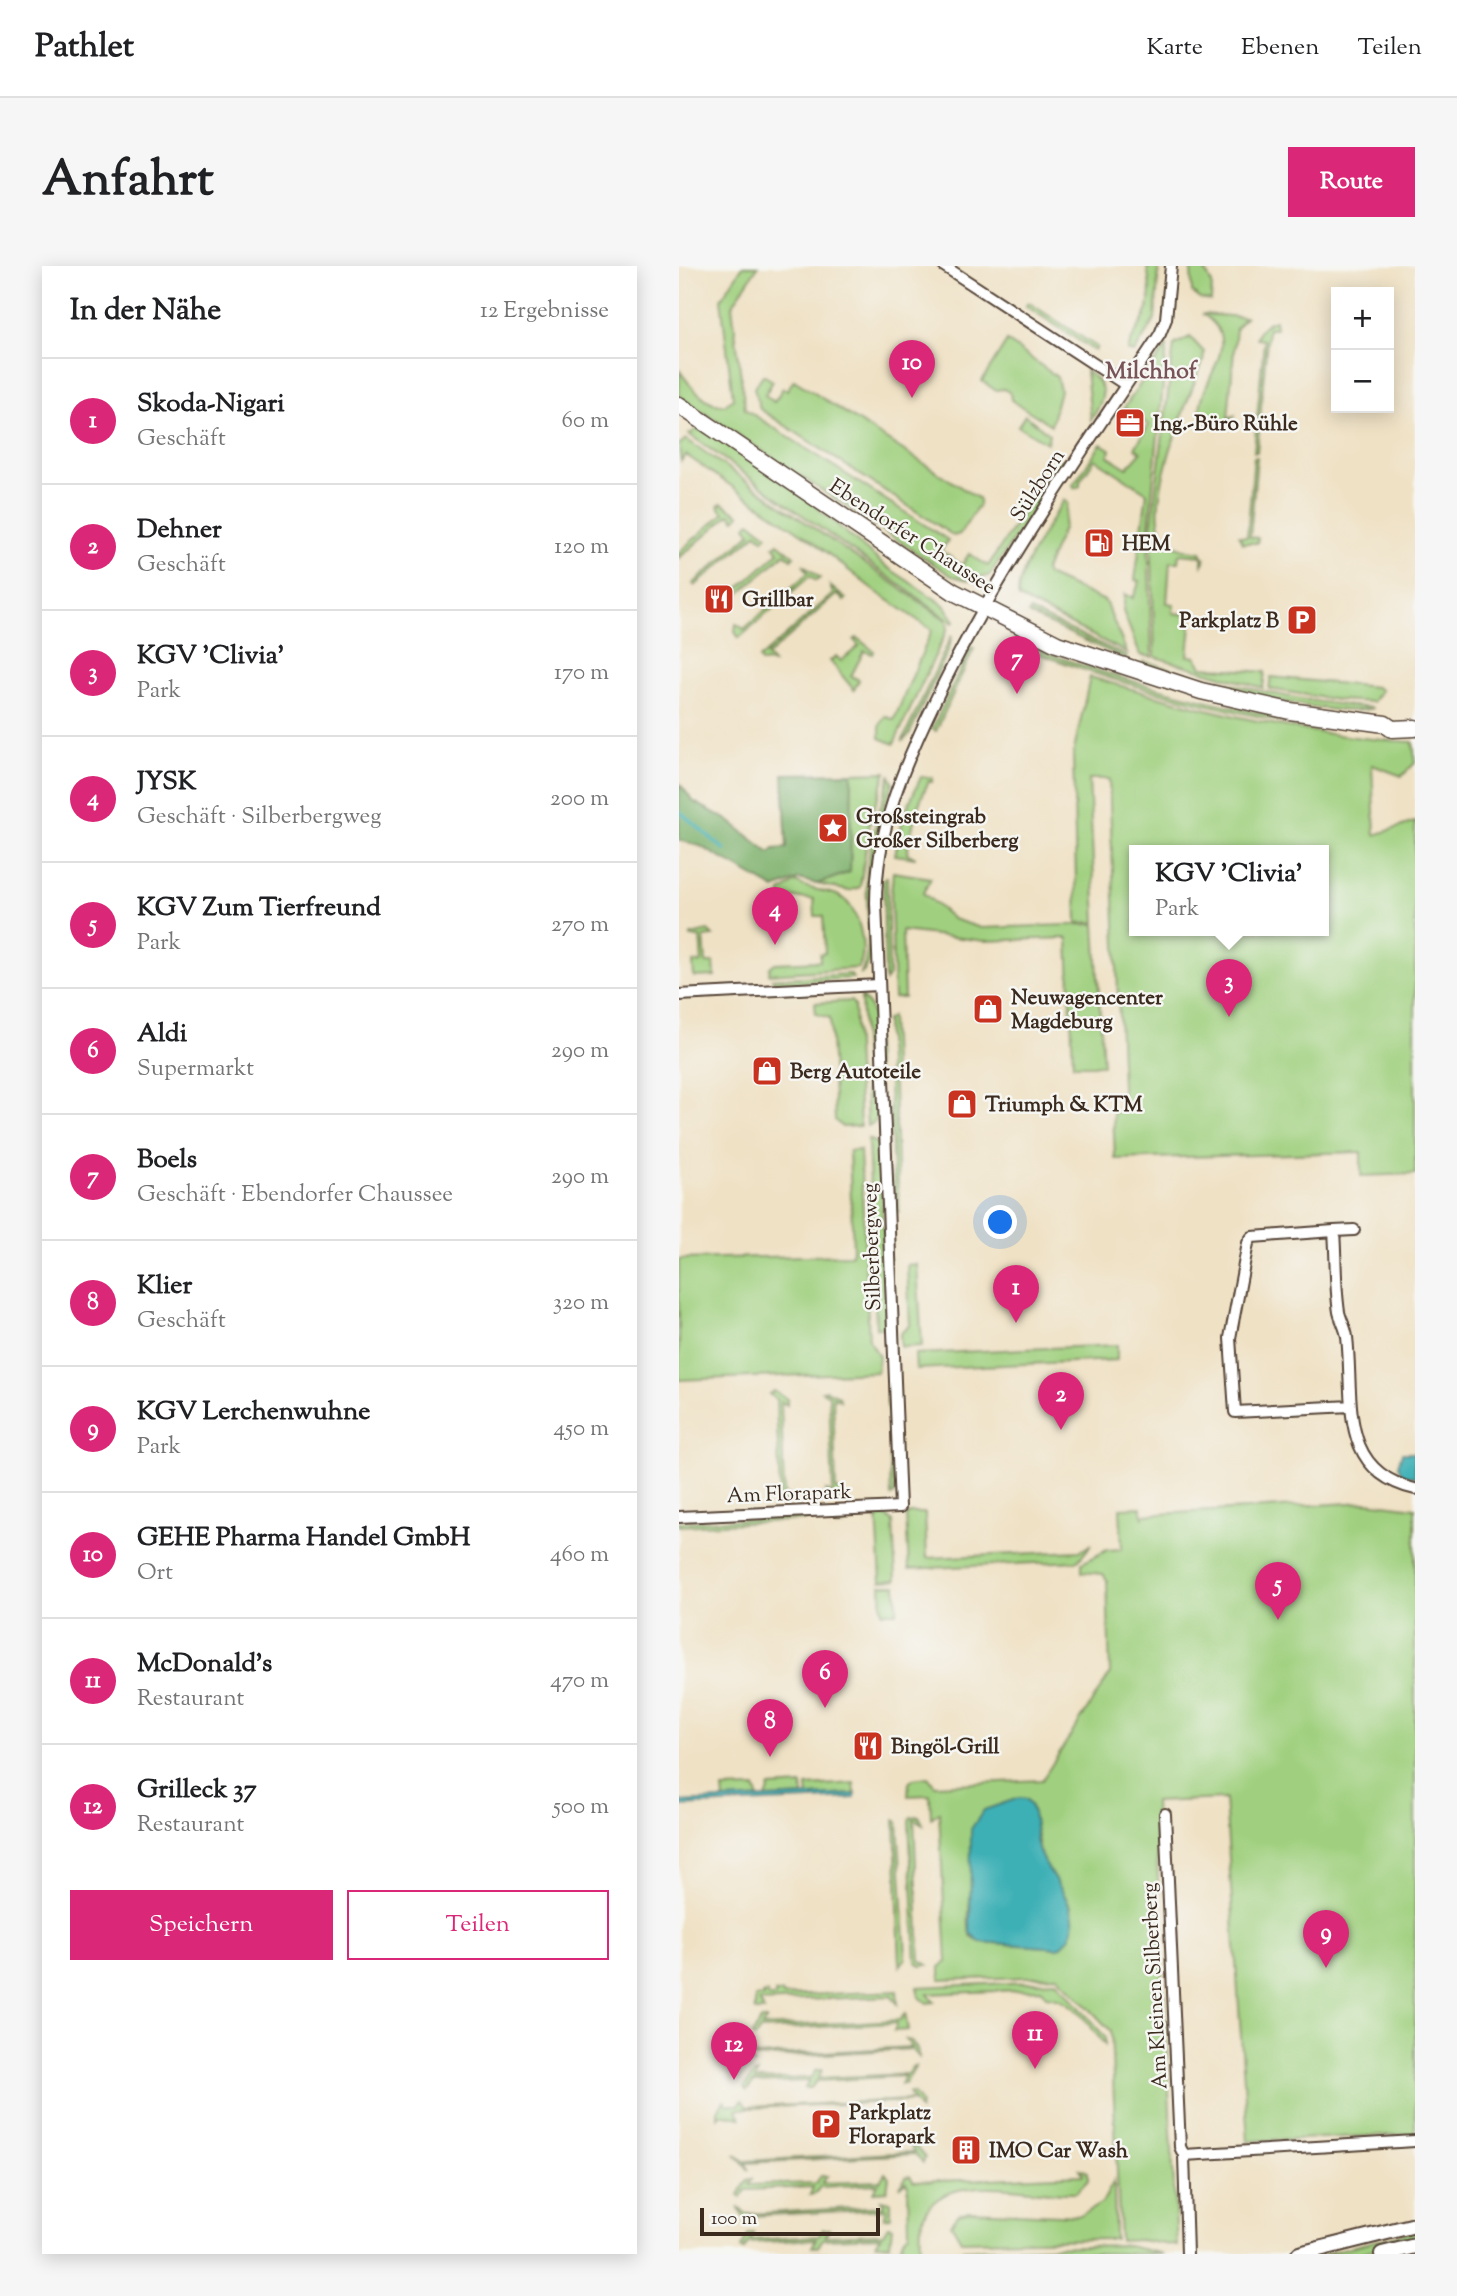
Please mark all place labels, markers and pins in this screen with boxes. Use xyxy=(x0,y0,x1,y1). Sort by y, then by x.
pin: 10 xyxy=(889,340,935,398)
office icon: Ing.-Büro Rühle xyxy=(1113,406,1147,440)
place label: Ing.-Büro Rühle xyxy=(1153,410,1298,440)
fuel station icon: HEM xyxy=(1082,526,1116,560)
place label: HEM xyxy=(1122,530,1171,560)
restaurant icon: Grillbar xyxy=(702,582,736,616)
place label: Grillbar xyxy=(742,586,814,616)
parking icon: Parkplatz B xyxy=(1285,603,1319,637)
place label: Parkplatz B xyxy=(1179,607,1280,637)
pin: 7 xyxy=(994,636,1040,694)
place label: Großsteingrab Großer Silberberg xyxy=(856,803,1019,857)
place icon: Großsteingrab Großer Silberberg xyxy=(816,811,850,845)
pin: 4 xyxy=(752,887,798,945)
pin: 3 xyxy=(1206,959,1252,1017)
place label: Neuwagencenter Magdeburg xyxy=(1011,984,1163,1038)
shop icon: Neuwagencenter Magdeburg xyxy=(971,992,1005,1026)
shop icon: Berg Autoteile xyxy=(750,1054,784,1088)
place label: Berg Autoteile xyxy=(790,1058,921,1088)
shop icon: Triumph & KTM xyxy=(945,1087,979,1121)
place label: Triumph & KTM xyxy=(985,1091,1143,1121)
pin: 1 xyxy=(993,1265,1039,1323)
pin: 2 xyxy=(1038,1372,1084,1430)
pin: 5 xyxy=(1255,1562,1301,1620)
pin: 6 xyxy=(802,1650,848,1708)
pin: 8 xyxy=(747,1699,793,1757)
restaurant icon: Bingöl-Grill xyxy=(851,1729,885,1763)
place label: Bingöl-Grill xyxy=(891,1733,1000,1763)
pin: 9 xyxy=(1303,1910,1349,1968)
pin: 11 xyxy=(1012,2011,1058,2069)
pin: 12 xyxy=(711,2022,757,2080)
place label: Parkplatz Florapark xyxy=(849,2099,936,2153)
parking icon: Parkplatz Florapark xyxy=(809,2107,843,2141)
building icon: IMO Car Wash xyxy=(949,2133,983,2167)
place label: IMO Car Wash xyxy=(989,2137,1129,2167)

